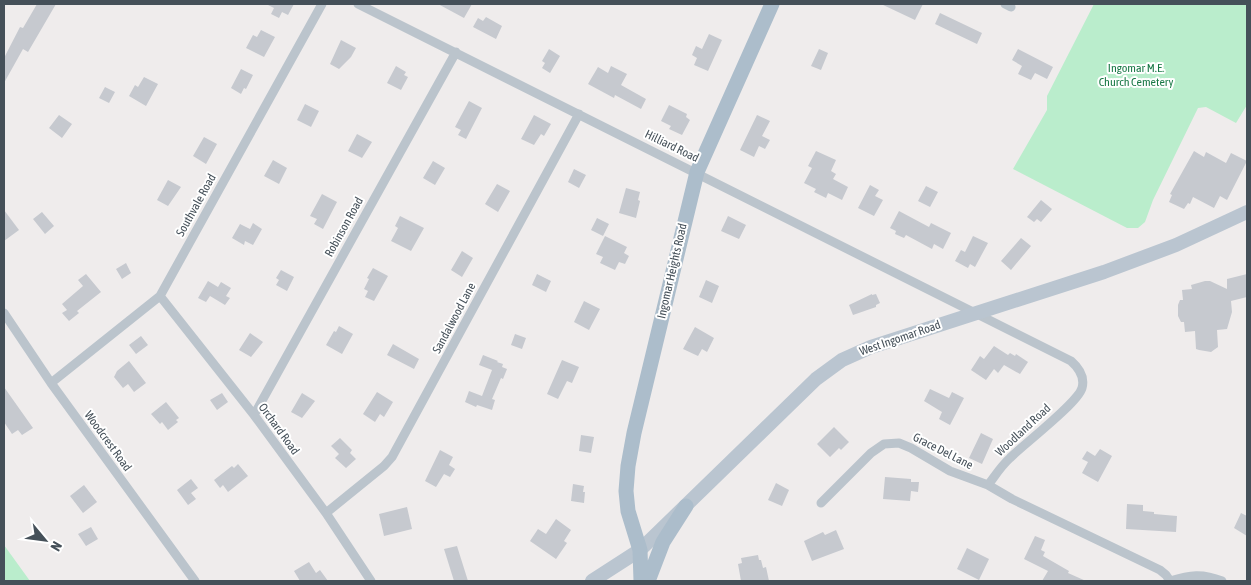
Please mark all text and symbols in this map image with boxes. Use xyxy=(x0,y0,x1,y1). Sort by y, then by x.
park label: Ingomar M.E. Church Cemetery xyxy=(1099,61,1173,89)
street label: Hilliard Road xyxy=(643,127,701,165)
street label: Southvale Road xyxy=(173,171,219,239)
street label: Robinson Road xyxy=(322,195,366,259)
street label: Ingomar Heights Road xyxy=(654,222,690,320)
street label: Sandalwood Lane xyxy=(430,280,478,356)
street label: West Ingomar Road xyxy=(858,318,942,358)
street label: Orchard Road xyxy=(256,401,302,457)
street label: Woodland Road xyxy=(993,401,1053,459)
street label: Woodcrest Road xyxy=(81,408,135,474)
street label: Grace Del Lane xyxy=(911,430,975,472)
north arrow xyxy=(20,515,70,565)
text: N xyxy=(47,539,65,554)

